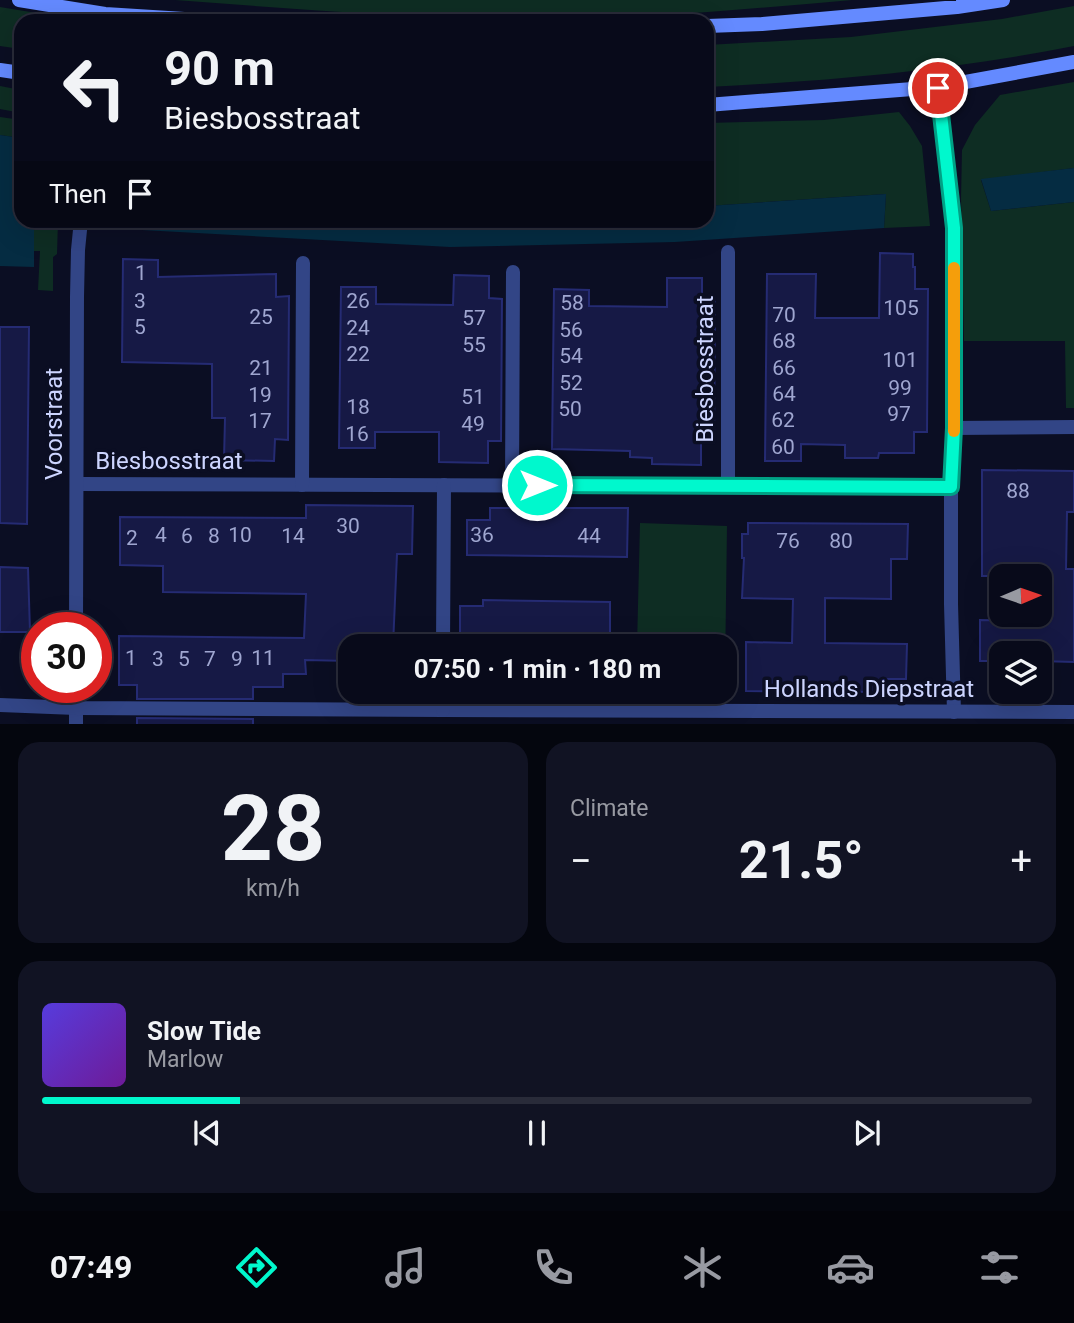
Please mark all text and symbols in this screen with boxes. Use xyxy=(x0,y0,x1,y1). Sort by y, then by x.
text: 90 m xyxy=(164,40,275,97)
icon: left xyxy=(49,42,140,133)
pin xyxy=(908,58,968,118)
icon: arrive xyxy=(919,69,957,107)
text: Biesbosstraat xyxy=(164,99,360,137)
icon: arrive xyxy=(121,175,159,213)
text: Then xyxy=(49,179,107,209)
house number: 1 xyxy=(135,261,147,285)
house number: 3 xyxy=(134,289,146,313)
house number: 26 xyxy=(346,289,370,313)
house number: 58 xyxy=(560,291,584,315)
street label: Biesbosstraat xyxy=(691,295,719,443)
house number: 105 xyxy=(883,296,919,320)
house number: 70 xyxy=(772,303,796,327)
house number: 25 xyxy=(249,305,273,329)
house number: 57 xyxy=(462,306,486,330)
house number: 5 xyxy=(134,315,146,339)
house number: 24 xyxy=(346,316,370,340)
house number: 56 xyxy=(559,318,583,342)
house number: 68 xyxy=(772,329,796,353)
house number: 55 xyxy=(462,333,486,357)
house number: 22 xyxy=(346,342,370,366)
house number: 54 xyxy=(559,344,583,368)
house number: 101 xyxy=(882,348,918,372)
house number: 21 xyxy=(249,356,273,380)
house number: 66 xyxy=(772,356,796,380)
street label: Voorstraat xyxy=(40,368,68,480)
house number: 52 xyxy=(559,371,583,395)
house number: 99 xyxy=(888,376,912,400)
house number: 64 xyxy=(772,382,796,406)
house number: 19 xyxy=(248,383,272,407)
house number: 51 xyxy=(461,385,485,409)
house number: 18 xyxy=(346,395,370,419)
house number: 50 xyxy=(558,397,582,421)
house number: 97 xyxy=(887,402,911,426)
house number: 62 xyxy=(771,408,795,432)
house number: 17 xyxy=(248,409,272,433)
house number: 49 xyxy=(461,412,485,436)
house number: 16 xyxy=(345,422,369,446)
house number: 60 xyxy=(771,435,795,459)
street label: Biesbosstraat xyxy=(95,447,243,475)
position arrow xyxy=(500,448,574,522)
house number: 88 xyxy=(1006,479,1030,503)
house number: 30 xyxy=(336,514,360,538)
house number: 4 xyxy=(155,523,167,547)
house number: 10 xyxy=(228,523,252,547)
house number: 36 xyxy=(470,523,494,547)
house number: 6 xyxy=(181,524,193,548)
house number: 8 xyxy=(208,524,220,548)
house number: 14 xyxy=(281,524,305,548)
house number: 44 xyxy=(577,524,601,548)
house number: 2 xyxy=(126,526,138,550)
house number: 76 xyxy=(776,529,800,553)
house number: 80 xyxy=(829,529,853,553)
north arrow xyxy=(989,564,1052,626)
map controls xyxy=(989,564,1052,704)
speed limit sign: 30 xyxy=(21,612,112,703)
button: layers xyxy=(989,641,1052,704)
house number: 1 xyxy=(125,646,137,670)
house number: 11 xyxy=(251,646,275,670)
house number: 3 xyxy=(152,647,164,671)
house number: 5 xyxy=(178,647,190,671)
house number: 7 xyxy=(204,647,216,671)
house number: 9 xyxy=(231,647,243,671)
text: 07:50 · 1 min · 180 m xyxy=(414,654,661,684)
street label: Hollands Diepstraat xyxy=(764,675,974,703)
text: 28 xyxy=(221,776,325,882)
text: Climate xyxy=(570,795,649,822)
text: 21.5° xyxy=(739,830,864,891)
text: − xyxy=(570,839,592,883)
text: + xyxy=(1010,839,1032,883)
text: km/h xyxy=(246,875,300,902)
text: Slow Tide xyxy=(147,1016,261,1046)
text: Marlow xyxy=(147,1046,223,1073)
icon: previous xyxy=(188,1114,226,1152)
icon: pause xyxy=(518,1114,556,1152)
icon: next xyxy=(848,1114,886,1152)
icon: directions xyxy=(232,1243,281,1292)
icon: music xyxy=(381,1243,430,1292)
icon: phone xyxy=(529,1243,578,1292)
icon: climate xyxy=(678,1243,727,1292)
icon: car xyxy=(826,1243,875,1292)
icon: filters xyxy=(975,1243,1024,1292)
text: 07:49 xyxy=(50,1248,132,1286)

